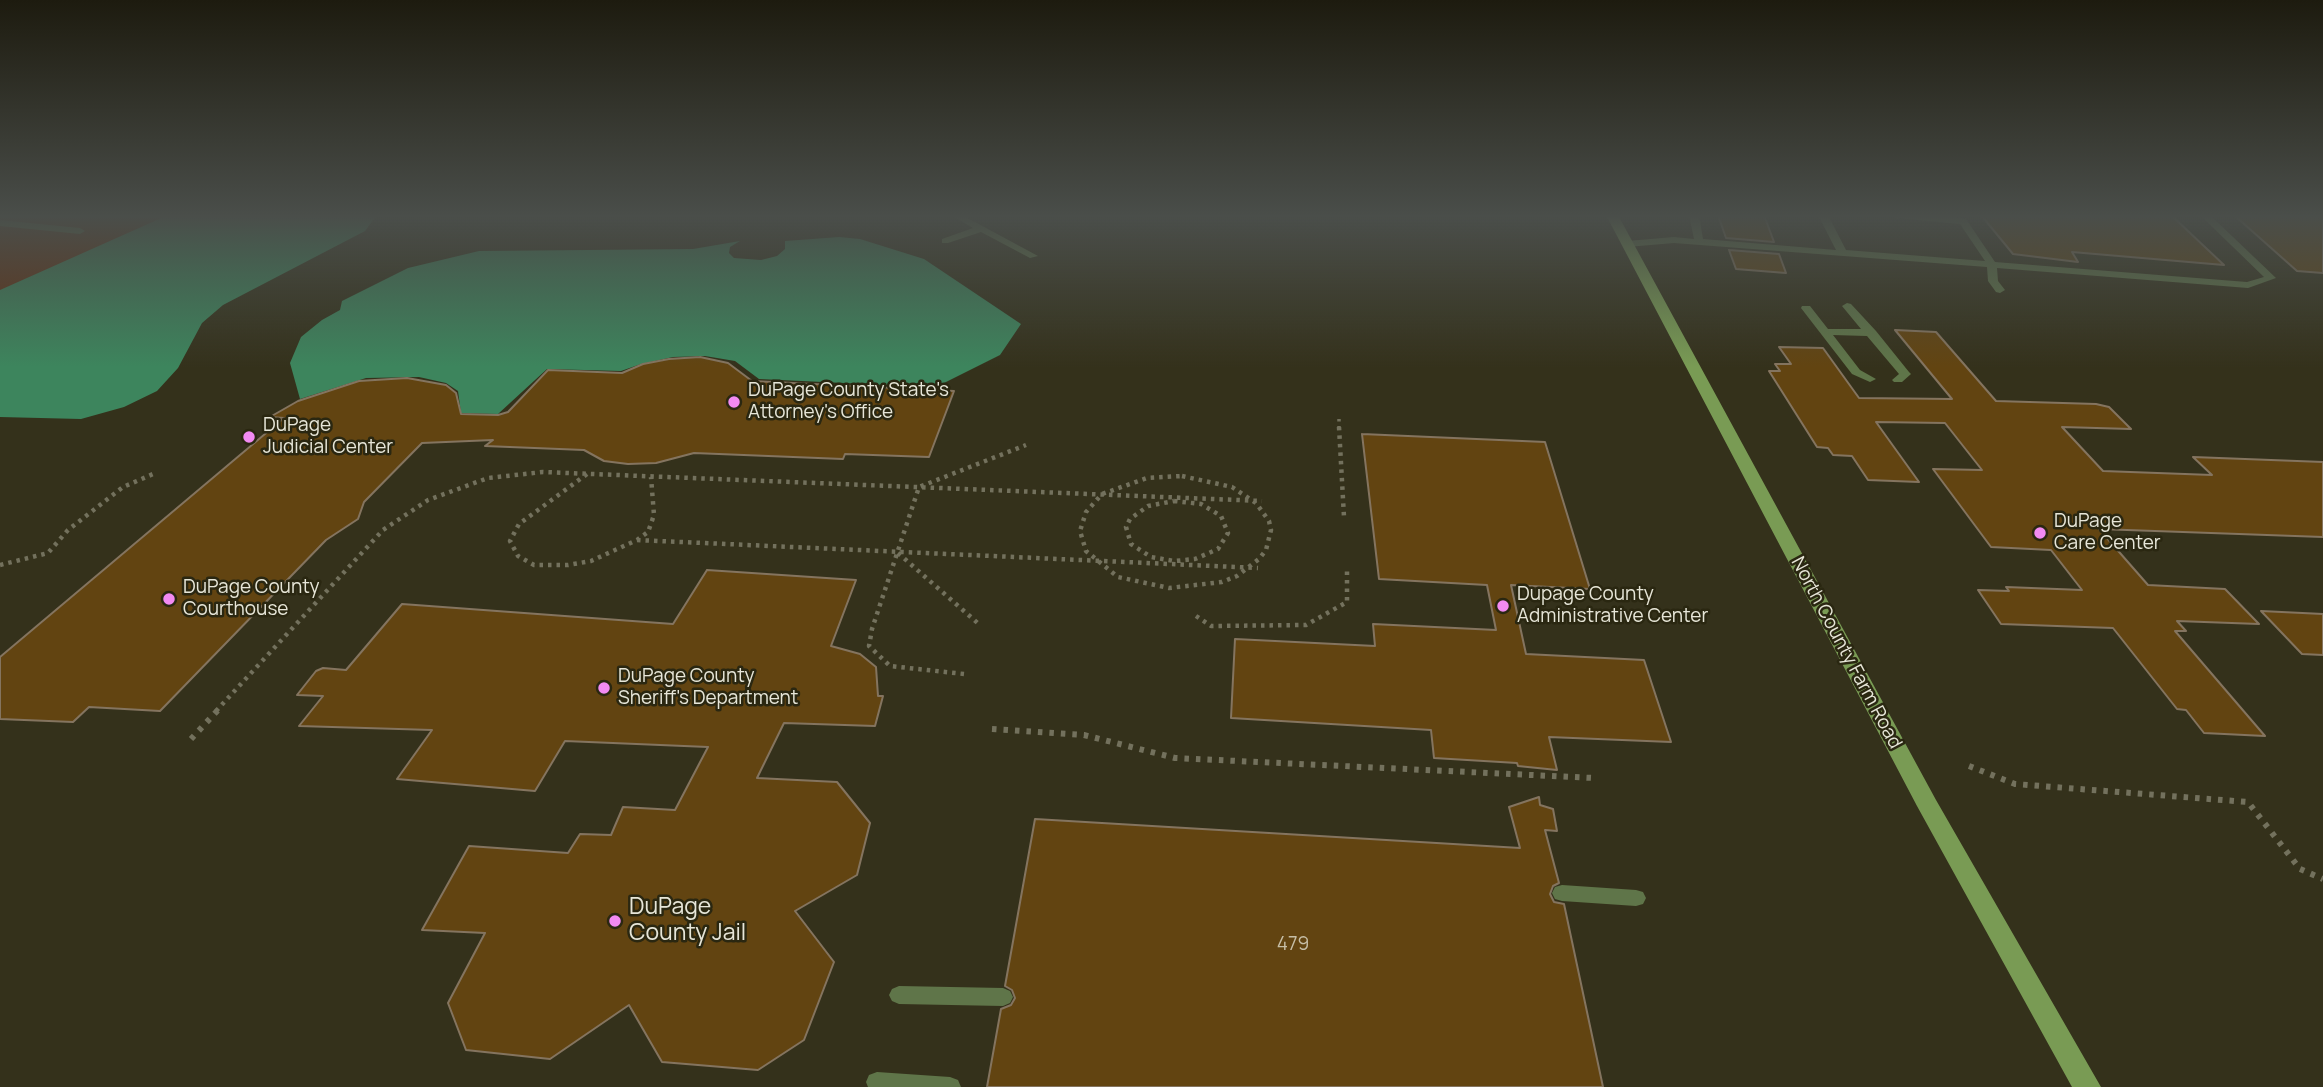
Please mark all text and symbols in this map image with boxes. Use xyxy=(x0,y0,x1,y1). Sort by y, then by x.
place label: DuPage County State's Attorney's Office xyxy=(748,380,949,424)
marker: DuPage County State's Attorney's Office xyxy=(726,394,742,410)
place label: DuPage Judicial Center xyxy=(263,415,393,459)
marker: DuPage Judicial Center xyxy=(241,429,257,445)
place label: DuPage Care Center xyxy=(2054,511,2161,555)
marker: DuPage Care Center xyxy=(2032,525,2048,541)
street label: North County Farm Road xyxy=(1786,553,1906,753)
place label: DuPage County Courthouse xyxy=(183,577,320,621)
place label: Dupage County Administrative Center xyxy=(1517,584,1708,628)
marker: DuPage County Courthouse xyxy=(161,591,177,607)
marker: Dupage County Administrative Center xyxy=(1495,598,1511,614)
place label: DuPage County Sheriff's Department xyxy=(618,666,798,710)
marker: DuPage County Sheriff's Department xyxy=(596,680,612,696)
place label: DuPage County Jail xyxy=(629,894,746,948)
marker: DuPage County Jail xyxy=(607,913,623,929)
house number: 479 xyxy=(1277,934,1309,956)

